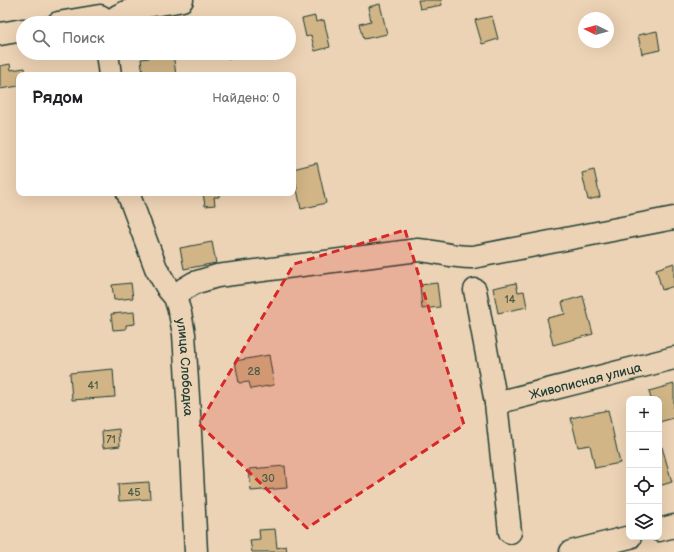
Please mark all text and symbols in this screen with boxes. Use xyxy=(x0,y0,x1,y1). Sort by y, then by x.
north arrow xyxy=(578,12,614,48)
search box xyxy=(16,16,296,60)
icon: search xyxy=(30,27,52,49)
text: Поиск xyxy=(62,29,105,48)
text: Рядом xyxy=(32,88,83,108)
text: Найдено: 0 xyxy=(212,90,280,106)
house number: 14 xyxy=(505,293,516,306)
street label: улица Слободка xyxy=(172,317,196,417)
street label: Живописная улица xyxy=(528,359,644,403)
house number: 28 xyxy=(248,365,260,378)
house number: 41 xyxy=(88,379,98,392)
map controls xyxy=(626,396,662,540)
button: + xyxy=(626,396,662,432)
button: − xyxy=(626,432,662,468)
house number: 71 xyxy=(106,433,116,446)
button: locate xyxy=(626,468,662,504)
house number: 30 xyxy=(261,472,275,485)
house number: 45 xyxy=(127,486,141,499)
button: layers xyxy=(626,504,662,540)

